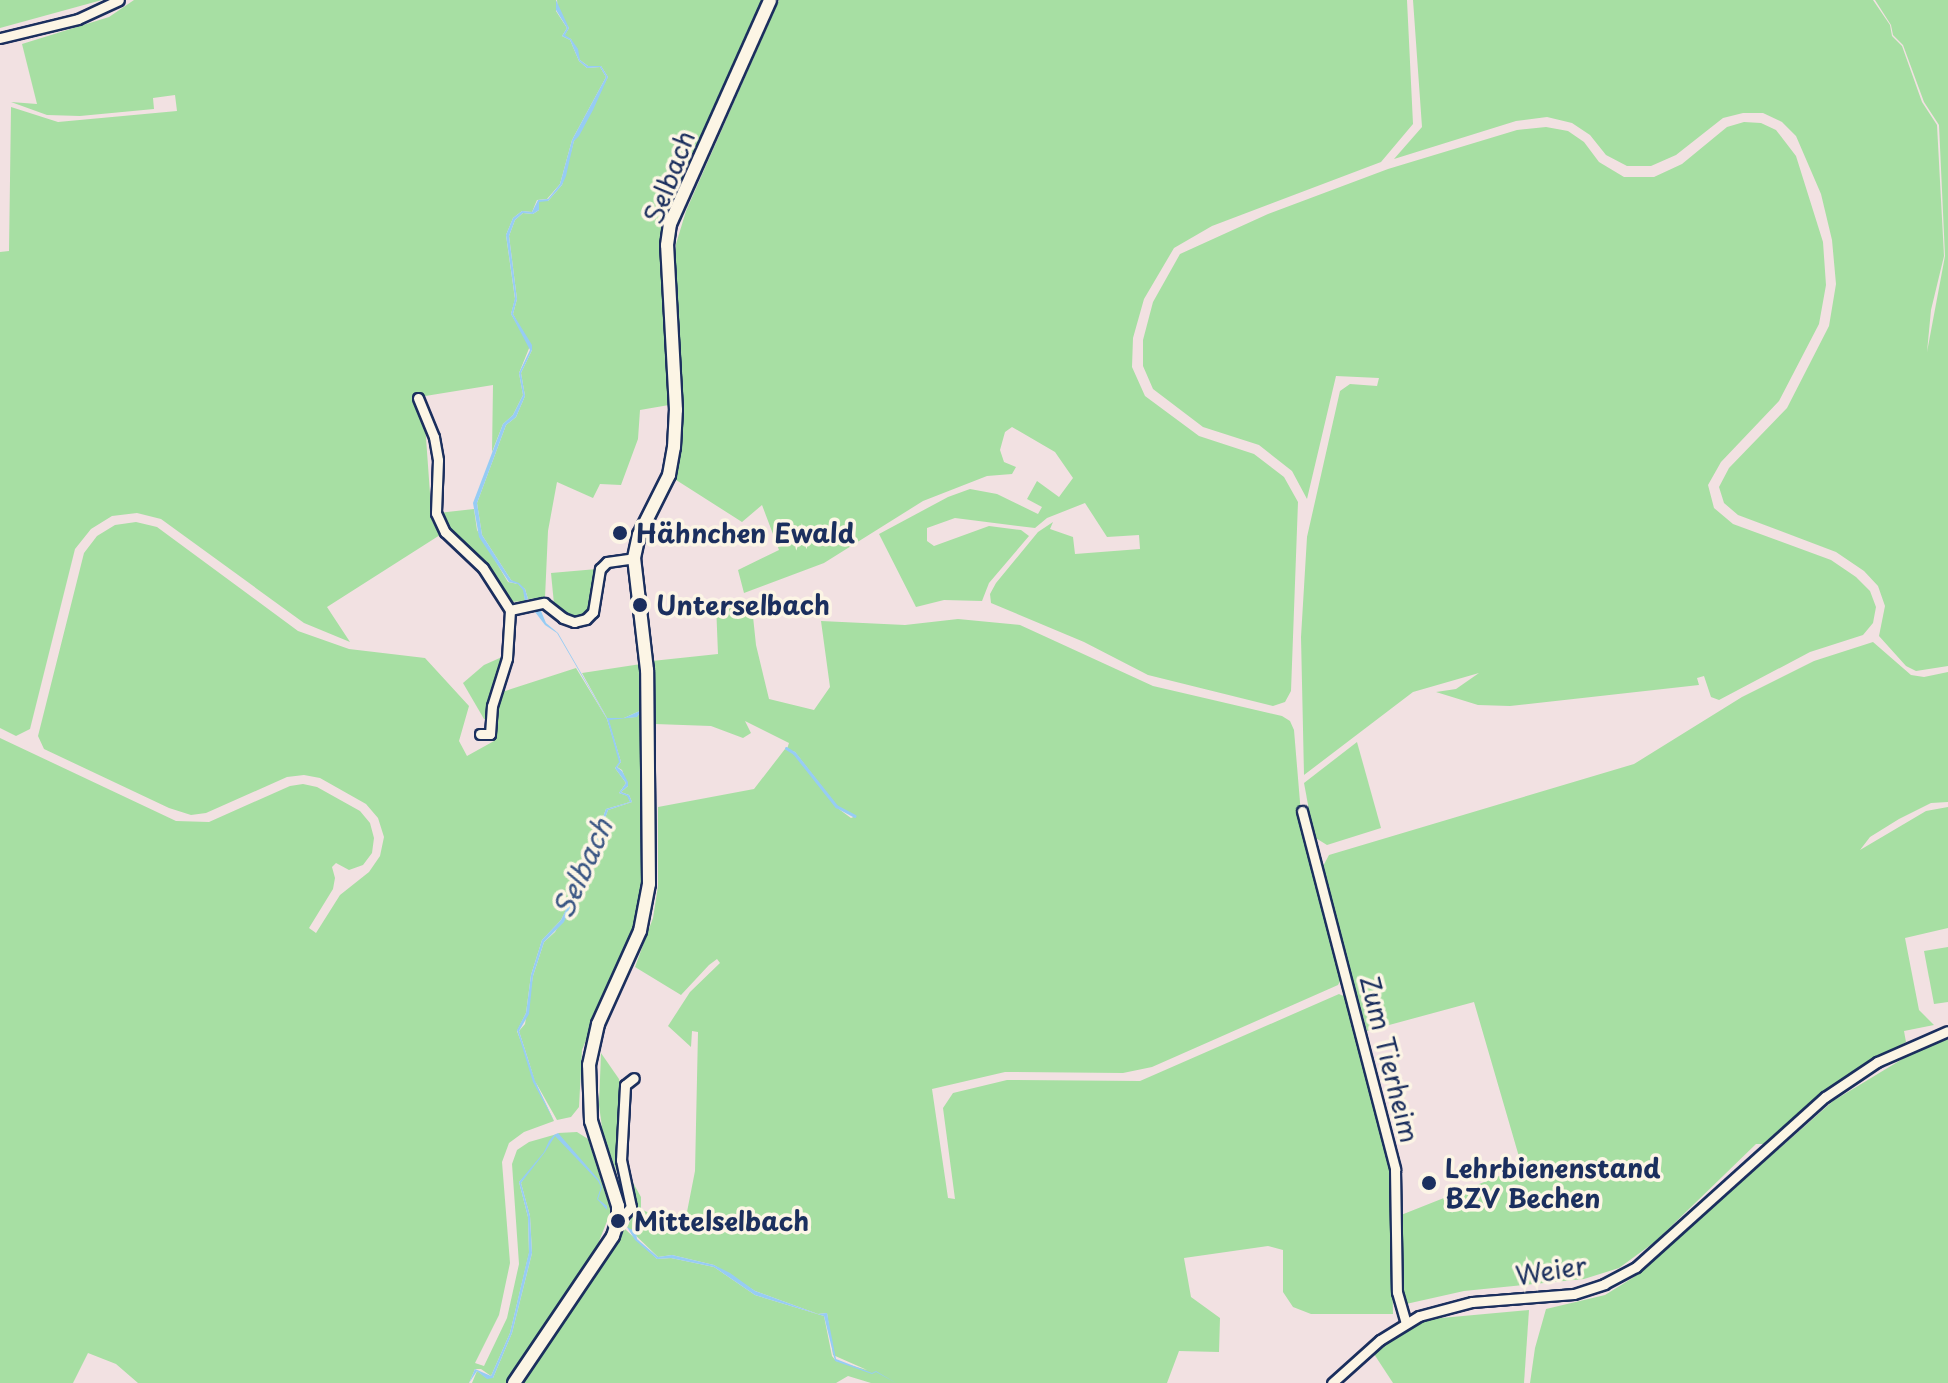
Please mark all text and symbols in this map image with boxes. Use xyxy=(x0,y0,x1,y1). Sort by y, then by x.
street label: Selbach xyxy=(637,126,701,228)
place label: Hähnchen Ewald xyxy=(636,517,856,549)
marker: Hähnchen Ewald xyxy=(611,524,629,542)
place label: Unterselbach xyxy=(656,589,830,621)
marker: Unterselbach xyxy=(631,596,649,614)
water label: Selbach xyxy=(545,813,619,923)
street label: Zum Tierheim xyxy=(1354,972,1426,1146)
place label: Lehrbienenstand BZV Bechen xyxy=(1445,1152,1660,1214)
marker: Lehrbienenstand BZV Bechen xyxy=(1420,1174,1438,1192)
place label: Mittelselbach xyxy=(634,1205,809,1237)
marker: Mittelselbach xyxy=(609,1212,627,1230)
street label: Weier xyxy=(1513,1249,1589,1291)

